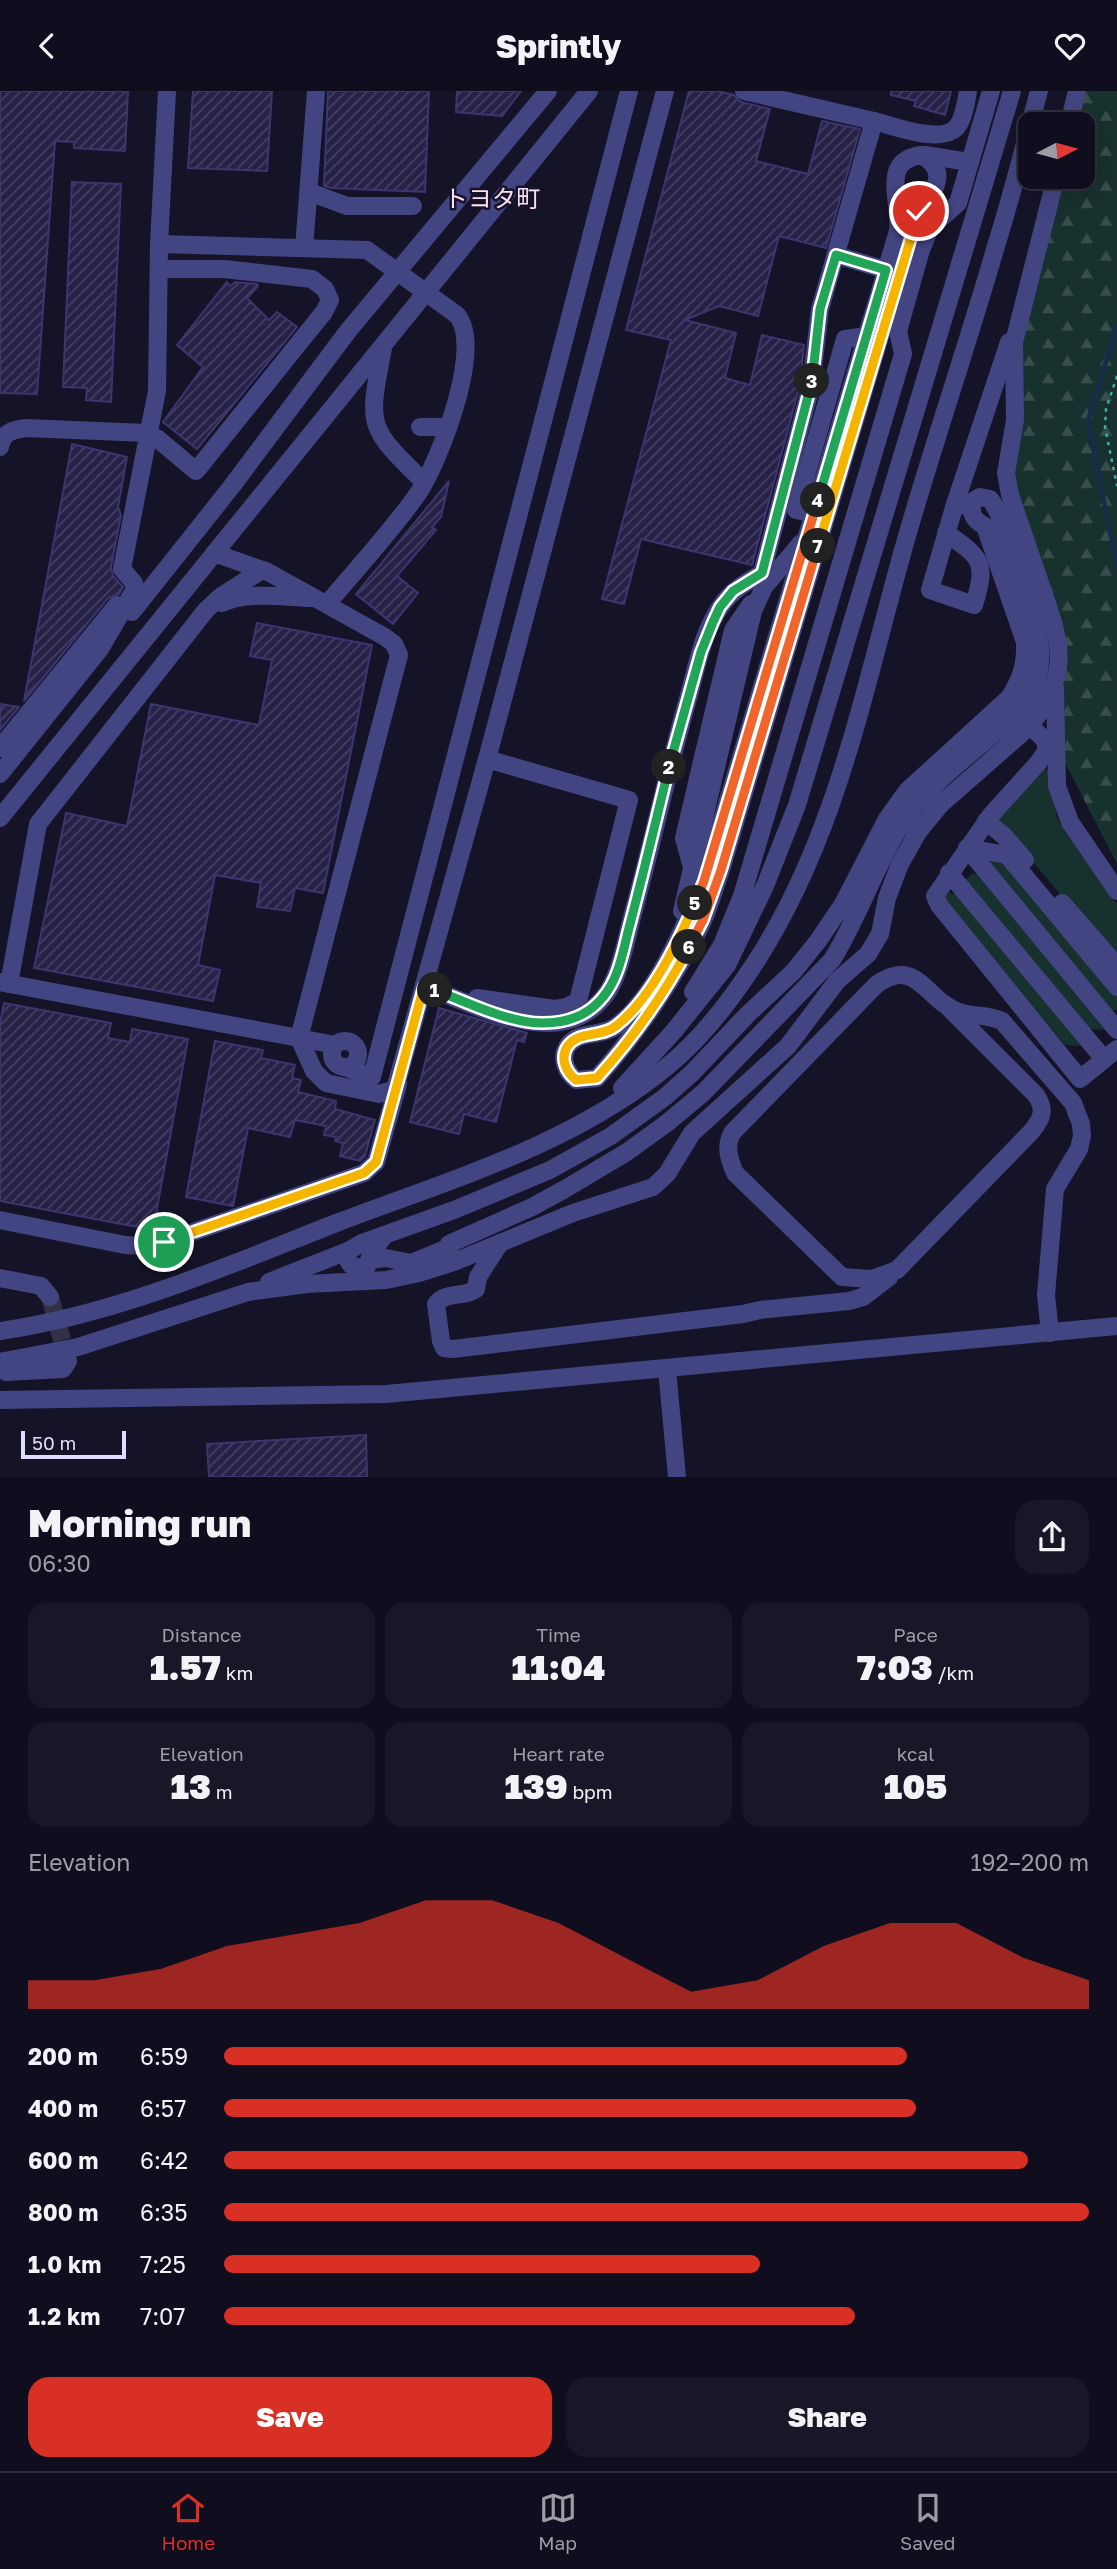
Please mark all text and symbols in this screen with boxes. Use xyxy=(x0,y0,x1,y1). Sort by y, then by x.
icon: back xyxy=(28,27,66,65)
text: Sprintly xyxy=(496,27,621,65)
icon: heart xyxy=(1051,27,1089,65)
north arrow xyxy=(1018,112,1096,189)
map controls xyxy=(1018,112,1095,189)
pin xyxy=(889,181,949,241)
district label: トヨタ町 xyxy=(444,183,540,212)
icon: check xyxy=(900,192,938,230)
pin: 3 xyxy=(794,363,830,399)
text: 3 xyxy=(806,369,817,392)
pin: 4 xyxy=(800,483,836,517)
text: 4 xyxy=(812,488,823,511)
pin: 7 xyxy=(800,529,836,563)
text: 7 xyxy=(812,534,823,557)
pin: 2 xyxy=(652,749,686,785)
text: 2 xyxy=(663,755,674,778)
pin: 5 xyxy=(678,885,712,921)
text: 5 xyxy=(689,891,700,914)
pin: 6 xyxy=(672,929,706,965)
text: 6 xyxy=(682,935,695,958)
pin: 1 xyxy=(418,972,452,1007)
text: 1 xyxy=(430,978,439,1001)
pin xyxy=(134,1212,194,1272)
icon: arrive xyxy=(145,1223,183,1261)
scale bar xyxy=(21,1428,126,1460)
text: 50 m xyxy=(32,1431,76,1454)
text: Morning run xyxy=(28,1500,251,1545)
button: share xyxy=(1015,1500,1089,1574)
text: 06:30 xyxy=(28,1549,91,1577)
text: Distance xyxy=(162,1623,241,1646)
text: Time xyxy=(536,1623,581,1646)
text: Pace xyxy=(893,1623,938,1646)
text: 1.57 xyxy=(150,1646,221,1688)
text: 11:04 xyxy=(512,1646,605,1688)
text: 7:03 xyxy=(857,1646,933,1688)
text: km xyxy=(221,1661,253,1684)
text: /km xyxy=(933,1661,974,1684)
text: Elevation xyxy=(159,1742,244,1765)
text: Heart rate xyxy=(512,1742,605,1765)
text: kcal xyxy=(897,1742,934,1765)
text: 13 xyxy=(170,1765,211,1807)
text: 139 xyxy=(504,1765,568,1807)
text: 105 xyxy=(884,1765,947,1807)
text: m xyxy=(211,1780,233,1803)
text: bpm xyxy=(568,1780,613,1803)
text: Elevation xyxy=(28,1848,130,1876)
text: 192–200 m xyxy=(970,1848,1089,1876)
text: 200 m xyxy=(28,2042,98,2070)
text: 6:59 xyxy=(140,2042,188,2070)
text: 400 m xyxy=(28,2094,98,2122)
text: 6:57 xyxy=(140,2094,186,2122)
text: 600 m xyxy=(28,2146,98,2174)
text: 6:42 xyxy=(140,2146,188,2174)
text: 800 m xyxy=(28,2198,99,2226)
text: 6:35 xyxy=(140,2198,188,2226)
text: 1.0 km xyxy=(28,2250,101,2278)
text: 7:25 xyxy=(140,2250,186,2278)
text: 1.2 km xyxy=(28,2302,100,2330)
text: 7:07 xyxy=(140,2302,186,2330)
button: Save xyxy=(28,2377,552,2457)
button: Share xyxy=(566,2377,1089,2457)
tab: Home xyxy=(162,2489,215,2554)
tab: Map xyxy=(538,2489,577,2554)
tab: Saved xyxy=(900,2489,955,2554)

